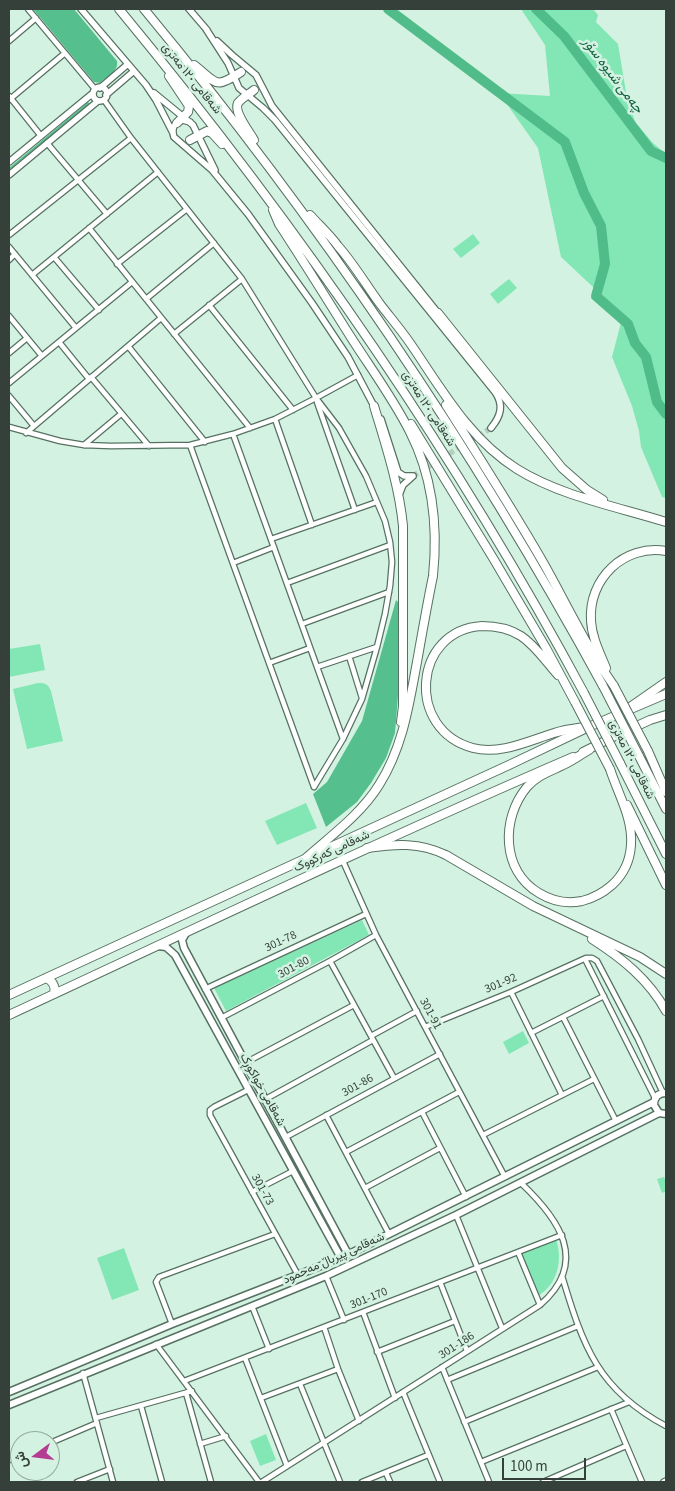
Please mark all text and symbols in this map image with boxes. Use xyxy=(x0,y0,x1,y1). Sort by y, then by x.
water label: چەمی شیوە سۆر xyxy=(578,35,646,117)
street label: شەقامی ١٢٠ مەتری xyxy=(158,41,224,117)
street label: شەقامی ١٢٠ مەتری xyxy=(398,369,458,449)
street label: شەقامی ١٢٠ مەتری xyxy=(605,718,657,802)
street label: شەقامی کەرکووک xyxy=(292,828,372,876)
street label: 301-78 xyxy=(263,928,299,956)
street label: 301-80 xyxy=(276,954,312,982)
street label: 301-92 xyxy=(483,971,519,997)
street label: 301-91 xyxy=(416,996,444,1032)
street label: شەقامی خواکوڕک xyxy=(236,1051,288,1129)
street label: 301-86 xyxy=(340,1072,376,1100)
street label: 301-73 xyxy=(248,1172,276,1208)
street label: شەقامی پیرباڵ مەحمود xyxy=(281,1230,387,1288)
street label: 301-170 xyxy=(348,1285,390,1313)
street label: 301-186 xyxy=(437,1329,477,1363)
north arrow xyxy=(10,1431,60,1481)
scale bar xyxy=(505,1448,589,1480)
text: ش xyxy=(10,1449,33,1470)
text: 100 m xyxy=(510,1456,548,1477)

